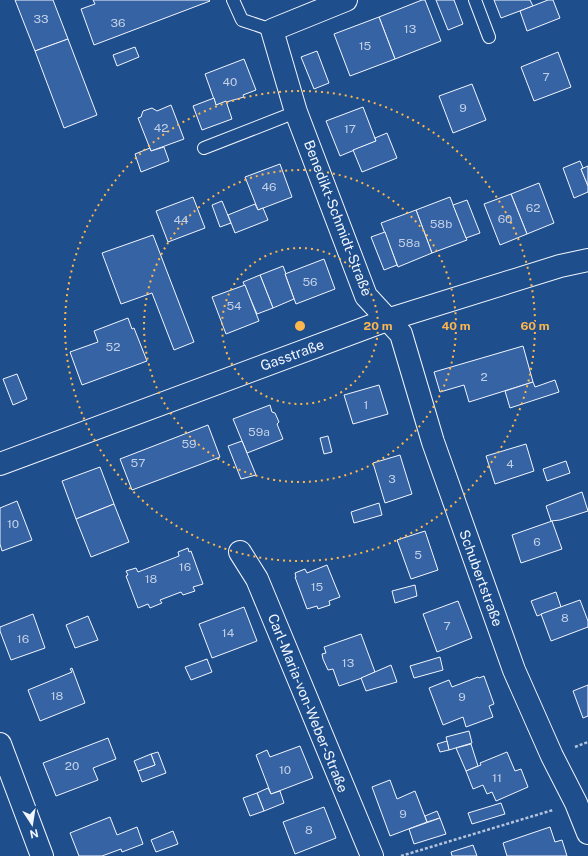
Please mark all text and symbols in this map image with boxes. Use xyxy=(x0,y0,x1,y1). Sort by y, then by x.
house number: 33 xyxy=(33,12,49,26)
house number: 36 xyxy=(111,16,125,30)
house number: 13 xyxy=(404,22,416,36)
house number: 15 xyxy=(359,39,372,53)
house number: 7 xyxy=(542,70,550,84)
house number: 40 xyxy=(223,75,237,89)
house number: 9 xyxy=(459,101,467,115)
house number: 42 xyxy=(154,121,168,135)
house number: 17 xyxy=(344,122,356,136)
street label: Benedikt-Schmidt-Straße xyxy=(301,138,375,298)
house number: 46 xyxy=(261,180,277,194)
house number: 62 xyxy=(526,201,540,215)
house number: 60 xyxy=(498,212,512,226)
house number: 44 xyxy=(173,213,189,227)
house number: 58b xyxy=(430,217,452,231)
house number: 58a xyxy=(398,236,420,250)
house number: 56 xyxy=(302,275,318,289)
house number: 54 xyxy=(226,299,242,313)
centre of rings xyxy=(293,319,307,333)
text: 20 m xyxy=(364,319,393,333)
text: 40 m xyxy=(441,319,471,333)
text: 60 m xyxy=(520,319,550,333)
street label: Gasstraße xyxy=(258,336,326,374)
house number: 52 xyxy=(106,340,120,354)
house number: 2 xyxy=(480,370,488,384)
house number: 1 xyxy=(364,398,368,412)
house number: 59a xyxy=(248,425,270,439)
house number: 59 xyxy=(181,437,197,451)
house number: 57 xyxy=(131,456,145,470)
house number: 4 xyxy=(506,457,514,471)
house number: 3 xyxy=(388,472,396,486)
house number: 10 xyxy=(7,517,19,531)
street label: Schubertstraße xyxy=(456,527,506,629)
house number: 6 xyxy=(533,535,541,549)
house number: 5 xyxy=(414,548,422,562)
house number: 16 xyxy=(179,560,191,574)
house number: 18 xyxy=(145,572,158,586)
house number: 15 xyxy=(311,580,324,594)
street label: Carl-Maria-von-Weber-Straße xyxy=(265,611,351,795)
house number: 8 xyxy=(561,611,569,625)
house number: 7 xyxy=(443,619,451,633)
house number: 14 xyxy=(222,626,235,640)
house number: 16 xyxy=(17,632,29,646)
house number: 13 xyxy=(342,656,354,670)
house number: 18 xyxy=(51,689,64,703)
house number: 9 xyxy=(458,690,466,704)
house number: 20 xyxy=(65,759,79,773)
house number: 10 xyxy=(279,763,291,777)
house number: 11 xyxy=(492,771,502,785)
north arrow xyxy=(12,804,52,844)
house number: 9 xyxy=(399,807,407,821)
house number: 8 xyxy=(305,823,313,837)
text: N xyxy=(29,827,40,841)

